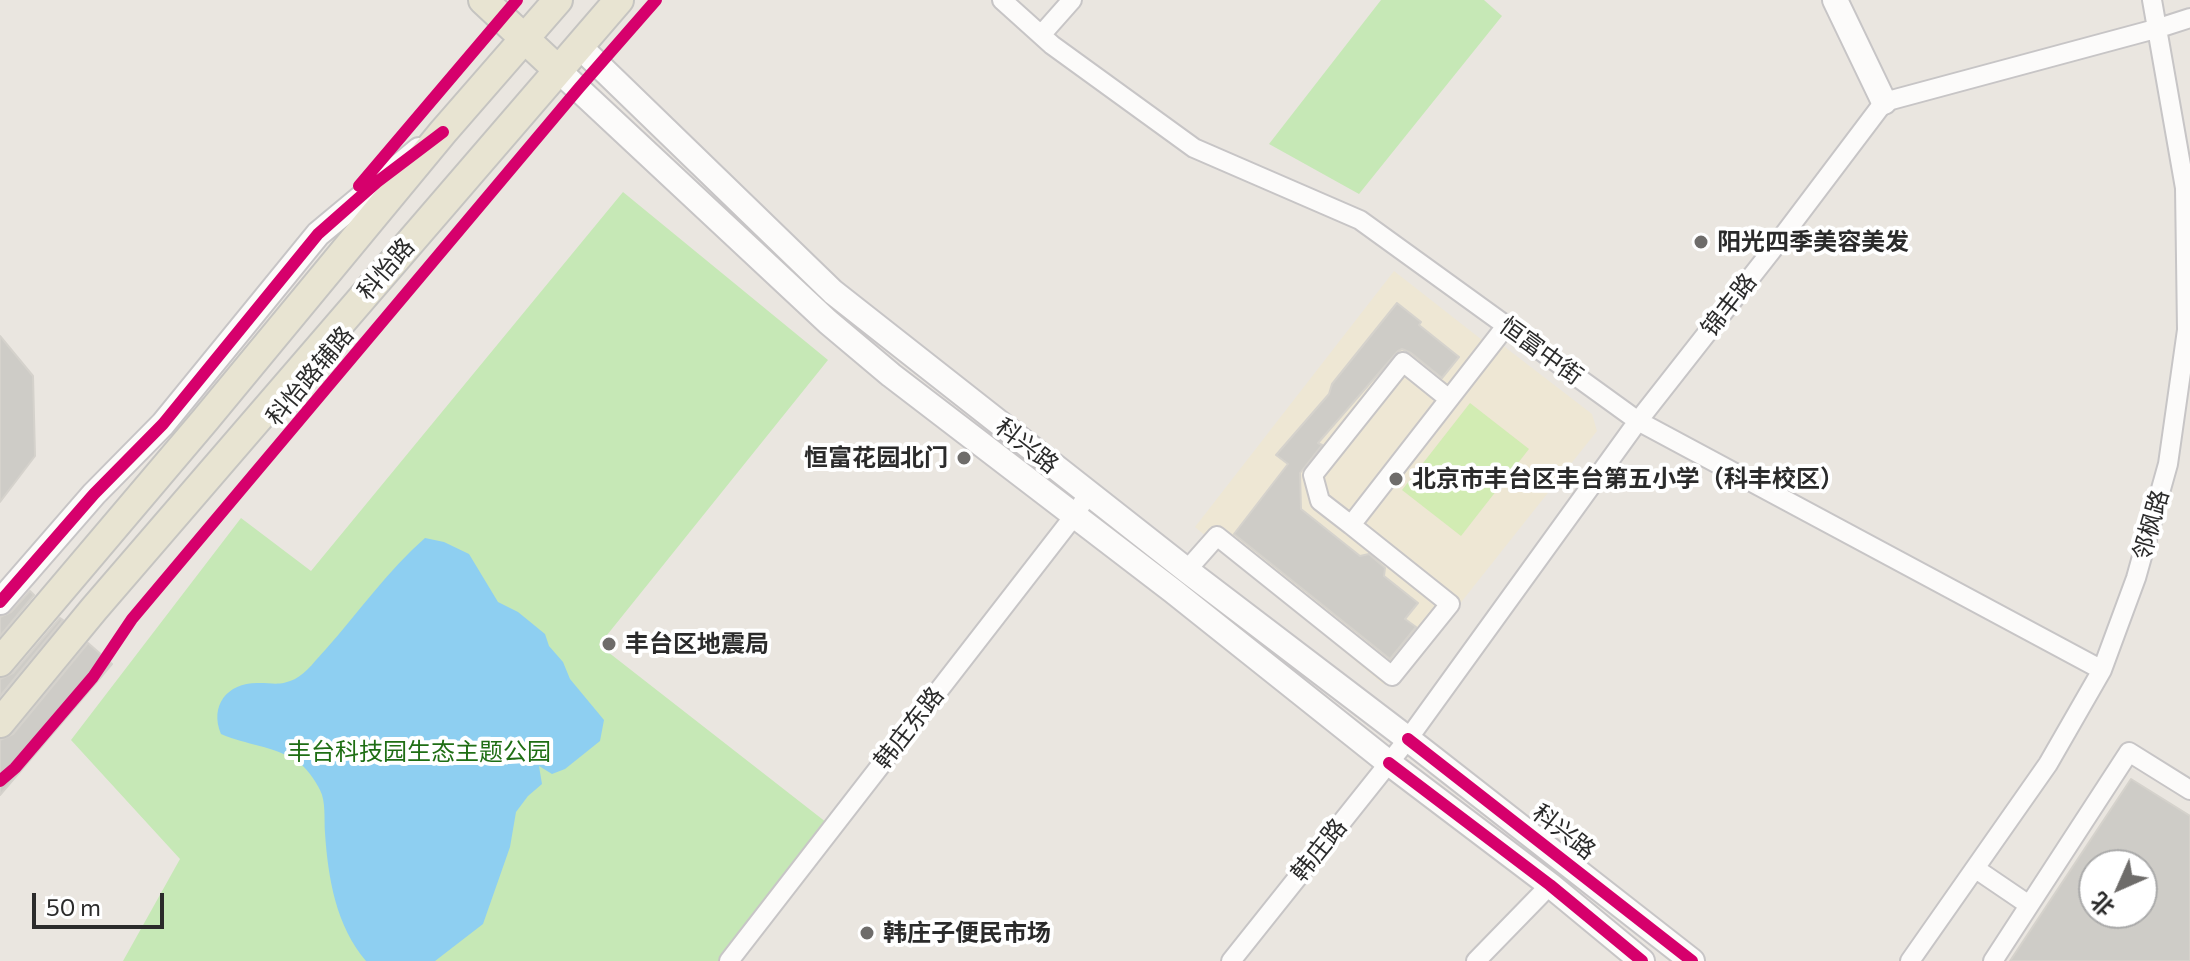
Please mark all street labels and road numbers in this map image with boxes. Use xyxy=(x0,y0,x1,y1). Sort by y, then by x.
street label: 科怡路 xyxy=(352,232,420,306)
street label: 锦丰路 xyxy=(1695,268,1763,342)
street label: 恒富中街 xyxy=(1494,311,1588,391)
street label: 科怡路辅路 xyxy=(260,321,360,431)
street label: 科兴路 xyxy=(990,412,1064,480)
street label: 邻枫路 xyxy=(2127,486,2175,564)
street label: 韩庄东路 xyxy=(868,681,950,775)
street label: 科兴路 xyxy=(1527,798,1601,866)
street label: 韩庄路 xyxy=(1285,813,1353,887)

